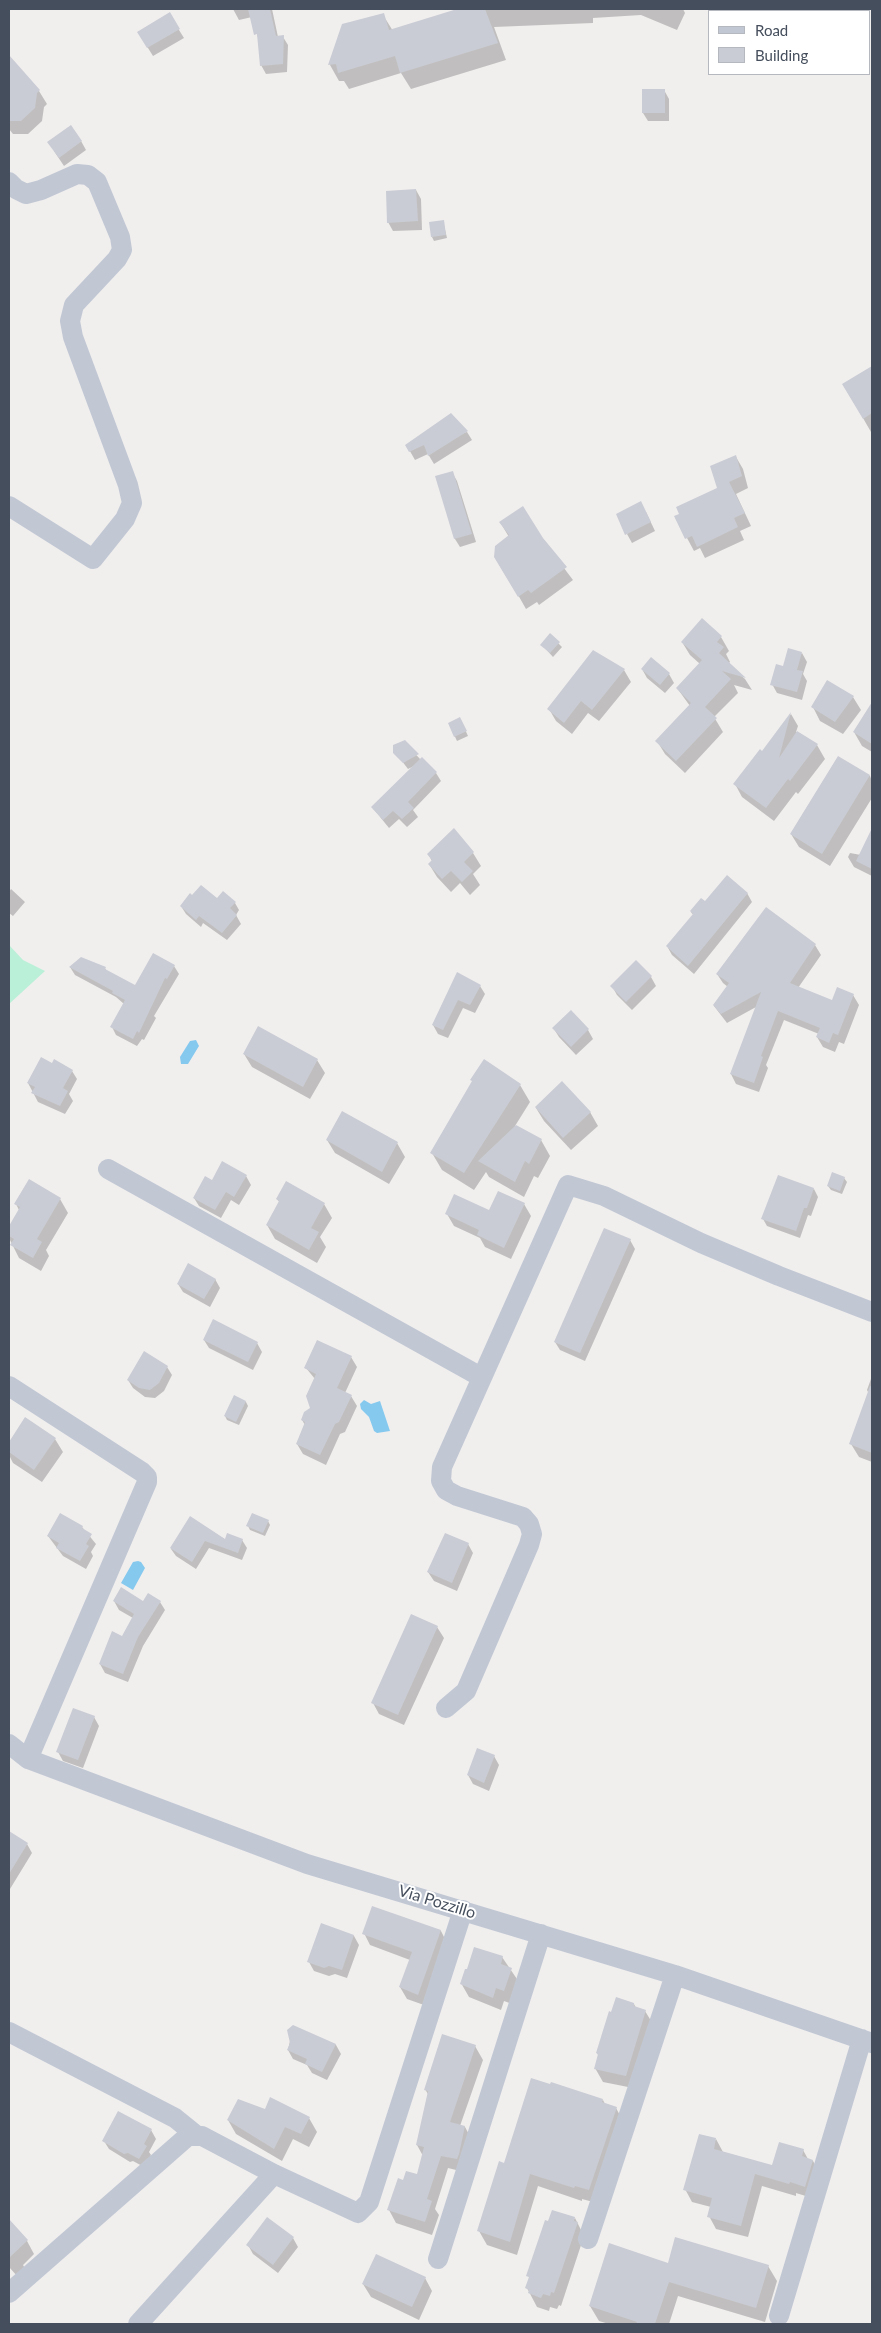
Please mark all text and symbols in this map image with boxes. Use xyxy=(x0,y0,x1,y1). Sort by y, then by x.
legend xyxy=(708,10,871,75)
text: Road xyxy=(755,21,788,39)
text: Building xyxy=(755,46,808,64)
street label: Via Pozzillo xyxy=(396,1881,478,1923)

